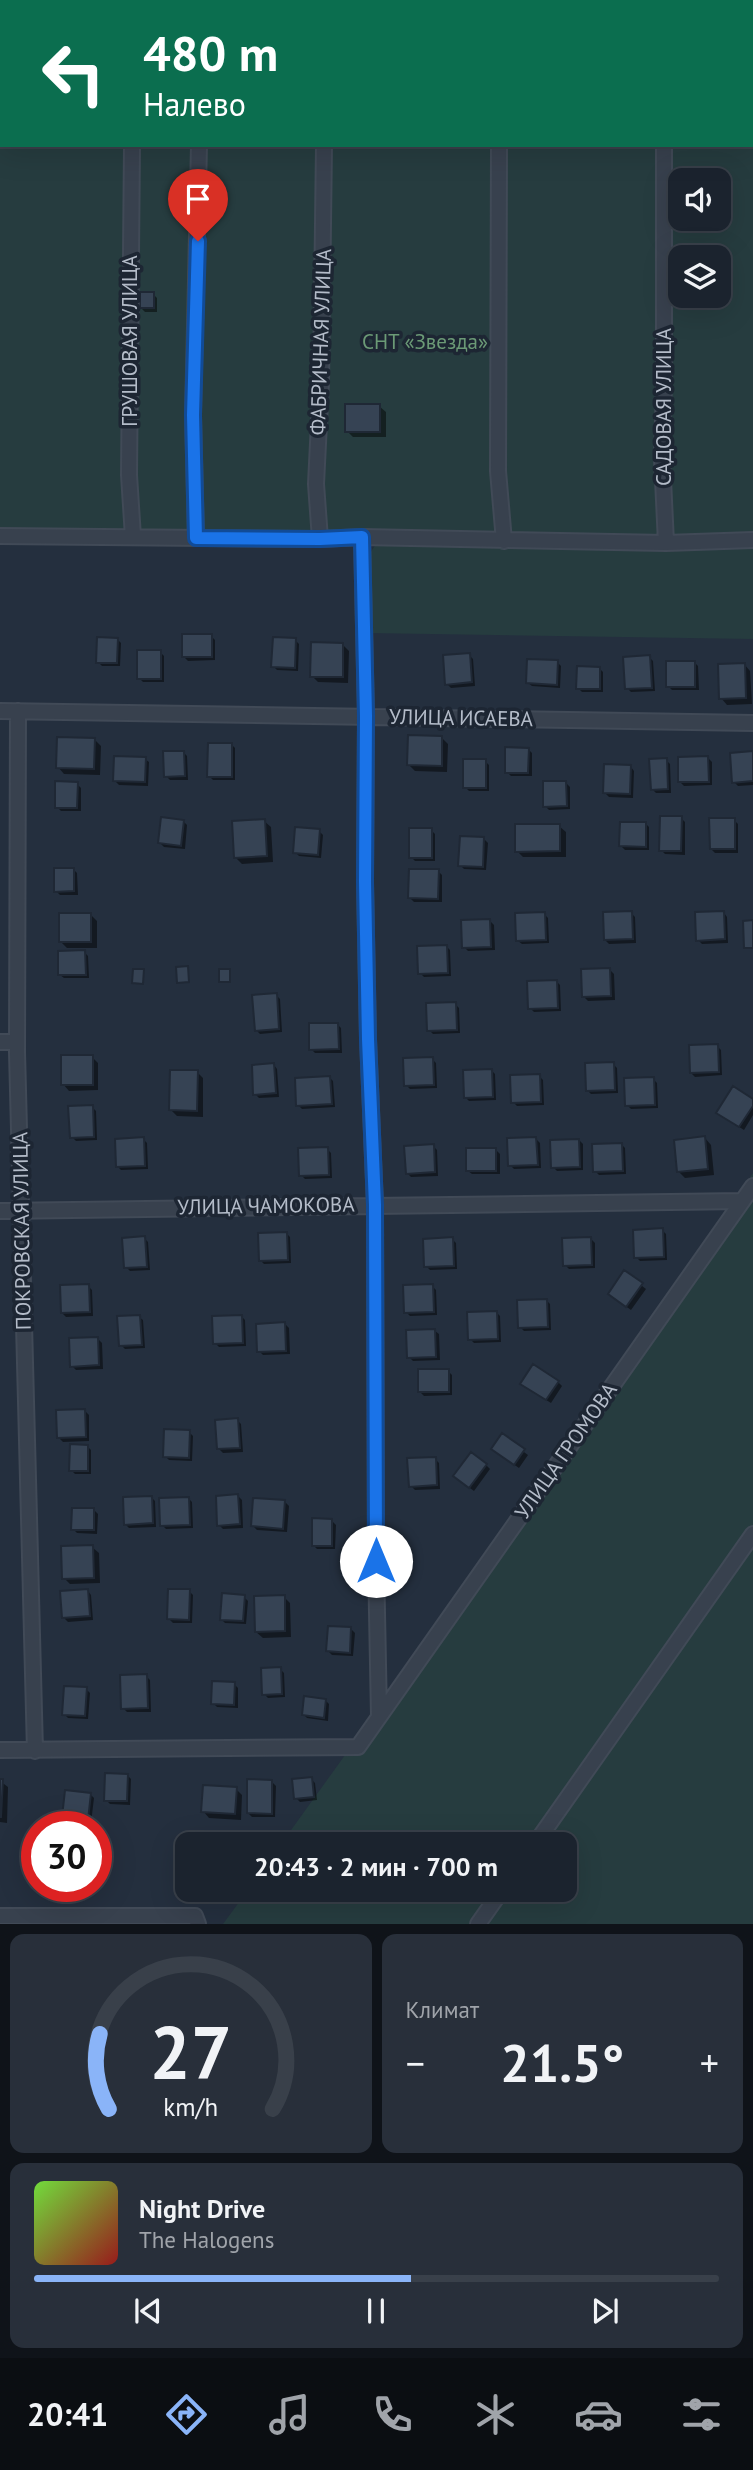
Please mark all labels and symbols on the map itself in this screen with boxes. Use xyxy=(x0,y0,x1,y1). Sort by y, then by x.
pin xyxy=(168,169,228,241)
street label: ФАБРИЧНАЯ УЛИЦА xyxy=(304,247,337,436)
street label: ГРУШОВАЯ УЛИЦА xyxy=(116,254,143,427)
street label: САДОВАЯ УЛИЦА xyxy=(650,327,677,486)
park label: СНТ «Звезда» xyxy=(362,328,488,355)
street label: УЛИЦА ИСАЕВА xyxy=(389,703,534,732)
street label: ПОКРОВСКАЯ УЛИЦА xyxy=(6,1131,37,1330)
street label: УЛИЦА ЧАМОКОВА xyxy=(177,1190,355,1221)
street label: УЛИЦА ГРОМОВА xyxy=(509,1377,623,1524)
position arrow xyxy=(339,1524,413,1598)
speed limit sign: 30 xyxy=(21,1811,112,1902)

